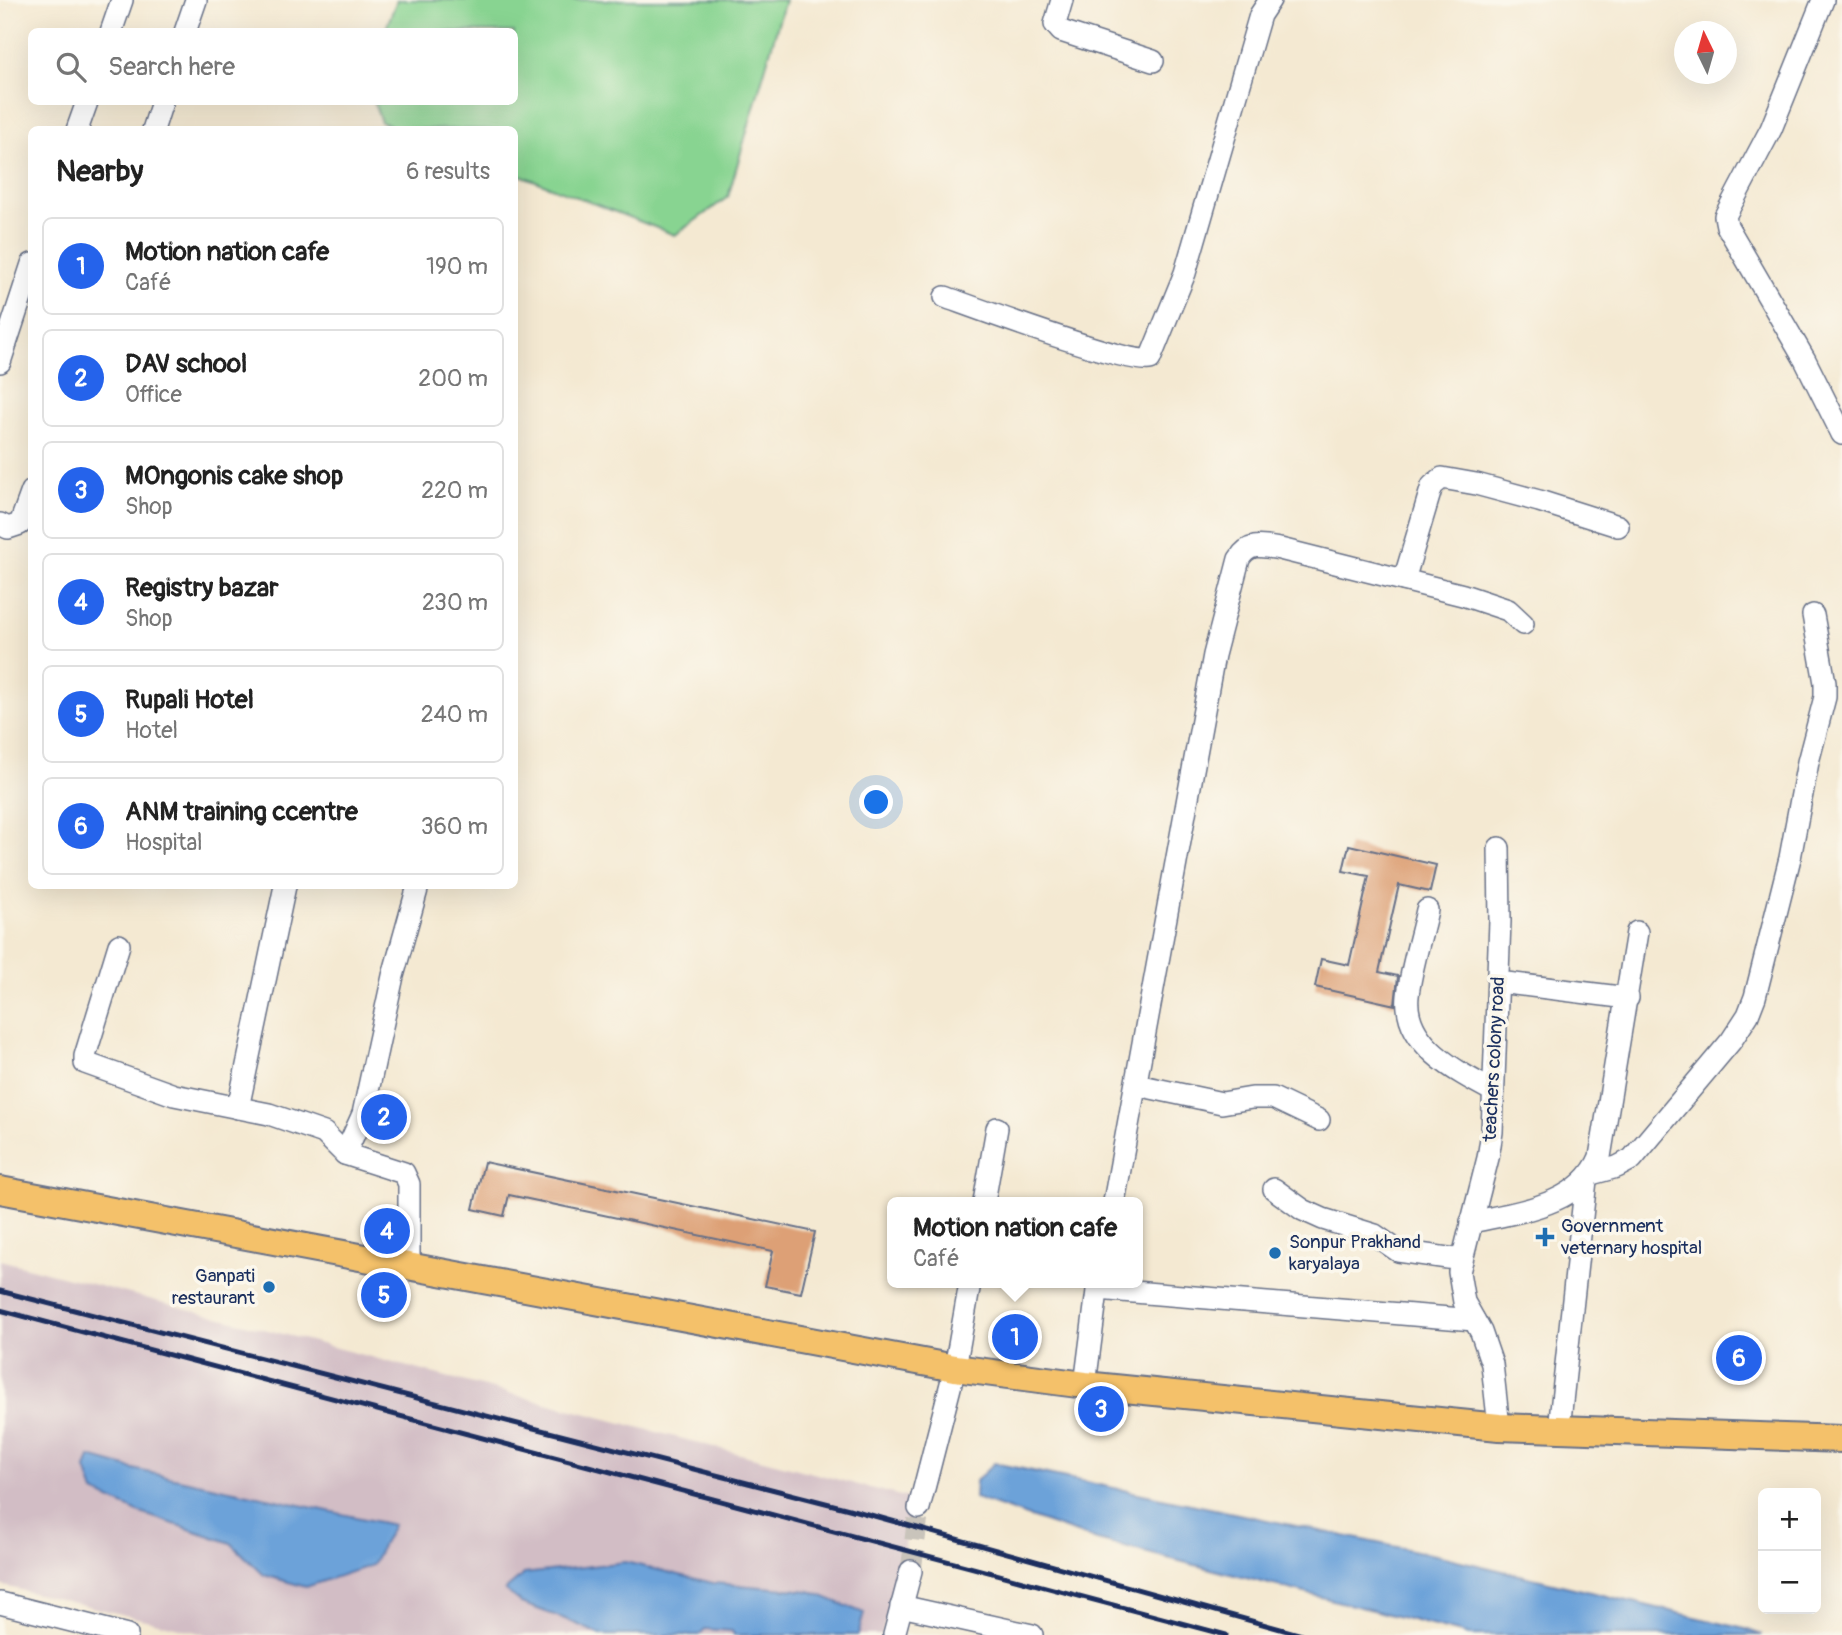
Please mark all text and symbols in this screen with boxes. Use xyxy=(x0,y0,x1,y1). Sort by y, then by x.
north arrow xyxy=(1674,21,1737,84)
search box xyxy=(28,28,518,105)
icon: search xyxy=(52,48,90,86)
text: Search here xyxy=(108,51,235,83)
text: Nearby xyxy=(56,153,143,190)
text: 6 results xyxy=(406,157,490,186)
text: Motion nation cafe xyxy=(125,236,329,268)
text: 1 xyxy=(77,252,86,281)
text: 190 m xyxy=(426,252,488,281)
text: Café xyxy=(125,268,171,297)
text: DAV school xyxy=(125,348,247,380)
text: 2 xyxy=(75,364,87,393)
text: 200 m xyxy=(418,364,488,393)
text: Office xyxy=(125,380,182,409)
text: MOngonis cake shop xyxy=(125,460,343,492)
text: 3 xyxy=(75,476,87,505)
text: 220 m xyxy=(421,476,488,505)
text: Shop xyxy=(125,492,173,521)
text: Registry bazar xyxy=(125,572,278,604)
text: 4 xyxy=(74,588,88,617)
text: 230 m xyxy=(422,588,488,617)
text: Shop xyxy=(125,604,173,633)
text: Rupali Hotel xyxy=(125,684,254,716)
text: 5 xyxy=(75,700,87,729)
text: 240 m xyxy=(421,700,488,729)
text: Hotel xyxy=(125,716,178,745)
your location xyxy=(859,785,893,819)
text: ANM training ccentre xyxy=(125,796,358,828)
text: 6 xyxy=(74,812,88,841)
text: 360 m xyxy=(421,812,488,841)
text: Hospital xyxy=(125,828,203,857)
street label: teachers colony road xyxy=(1478,976,1510,1143)
pin: 2 xyxy=(361,1091,407,1143)
popup xyxy=(887,1197,1143,1288)
pin: 4 xyxy=(364,1205,410,1257)
text: Motion nation cafe xyxy=(913,1212,1117,1244)
place label: Government veternary hospital xyxy=(1560,1214,1702,1260)
marker: Government veternary hospital xyxy=(1535,1227,1555,1247)
place label: Sonpur Prakhand karyalaya xyxy=(1289,1230,1421,1276)
text: Café xyxy=(913,1244,959,1273)
marker: Sonpur Prakhand karyalaya xyxy=(1267,1245,1283,1261)
place label: Ganpati restaurant xyxy=(172,1264,255,1310)
pin: 5 xyxy=(361,1269,407,1321)
marker: Ganpati restaurant xyxy=(261,1279,277,1295)
pin: 1 xyxy=(992,1311,1038,1363)
pin: 6 xyxy=(1716,1332,1762,1384)
pin: 3 xyxy=(1078,1383,1124,1435)
map controls xyxy=(1758,1488,1821,1614)
button: + xyxy=(1758,1488,1821,1551)
button: − xyxy=(1758,1551,1821,1614)

